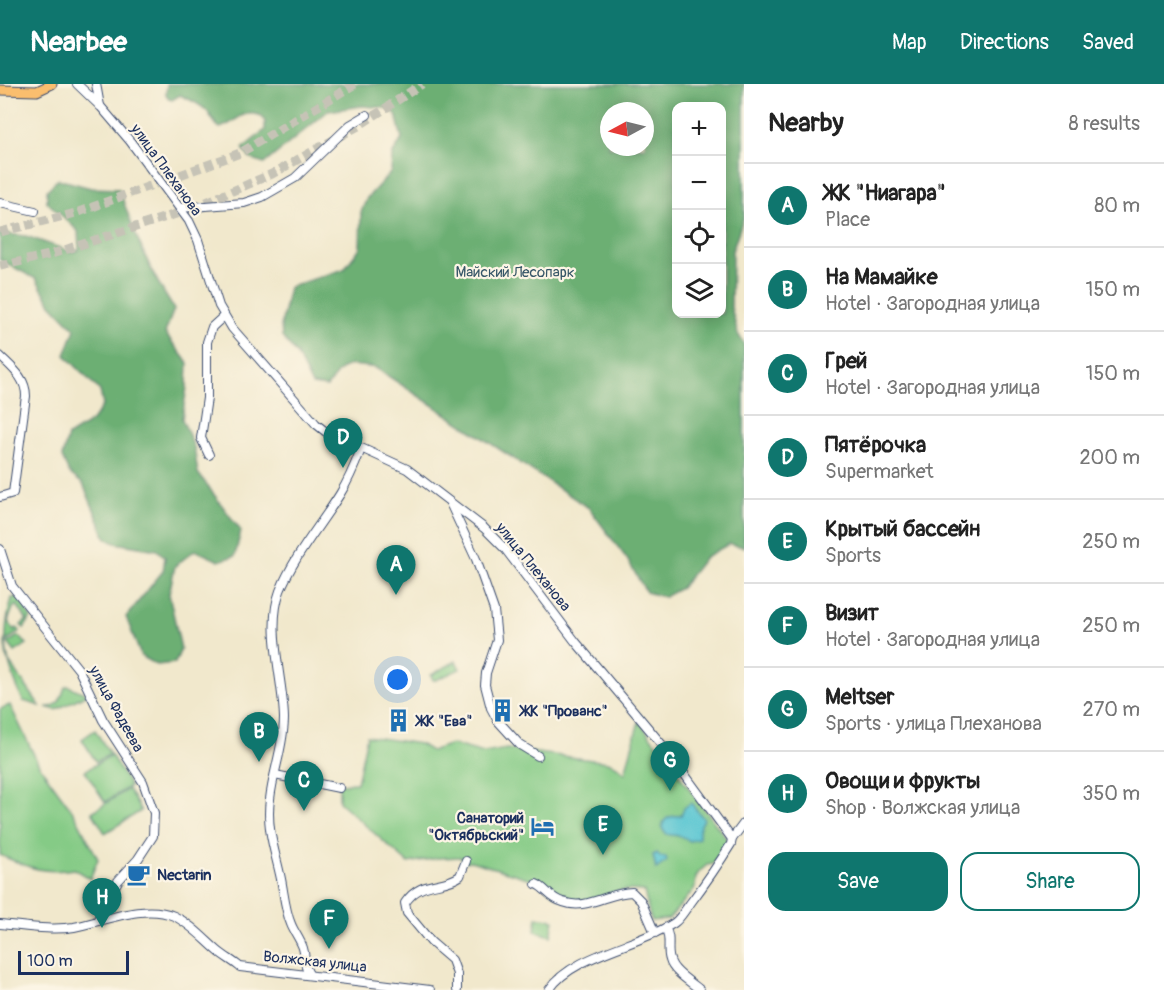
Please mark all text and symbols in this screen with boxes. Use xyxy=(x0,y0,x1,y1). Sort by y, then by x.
text: Nearbee xyxy=(30,25,127,60)
text: Map xyxy=(892,29,927,56)
text: Directions xyxy=(960,29,1049,56)
text: Saved xyxy=(1082,29,1134,56)
north arrow xyxy=(600,102,654,156)
map controls xyxy=(672,102,726,318)
button: + xyxy=(672,102,726,156)
text: Nearby xyxy=(768,107,844,139)
text: 8 results xyxy=(1069,111,1140,136)
street label: улица Плеханова xyxy=(126,119,206,220)
button: − xyxy=(672,156,726,210)
text: ЖК "Ниагара" xyxy=(825,179,946,207)
text: A xyxy=(781,193,794,218)
text: 80 m xyxy=(1094,193,1140,218)
text: Place xyxy=(825,207,870,232)
button: locate xyxy=(672,210,726,264)
park label: Майский Лесопарк xyxy=(456,263,575,282)
text: На Мамайке xyxy=(825,263,938,291)
button: layers xyxy=(672,264,726,318)
text: B xyxy=(782,277,793,302)
text: 150 m xyxy=(1086,277,1140,302)
text: Hotel · Загородная улица xyxy=(825,291,1040,316)
text: Грей xyxy=(825,347,867,375)
text: C xyxy=(781,361,794,386)
text: 150 m xyxy=(1086,361,1140,386)
text: Hotel · Загородная улица xyxy=(825,375,1040,400)
pin: D xyxy=(324,418,362,468)
text: Пятёрочка xyxy=(825,431,926,459)
text: D xyxy=(781,445,794,470)
text: 200 m xyxy=(1079,445,1140,470)
text: Supermarket xyxy=(825,459,934,484)
text: Крытый бассейн xyxy=(825,515,980,543)
street label: улица Плеханова xyxy=(491,518,575,615)
text: E xyxy=(782,529,793,554)
text: 250 m xyxy=(1082,529,1140,554)
text: Sports xyxy=(825,543,881,568)
pin: A xyxy=(376,546,416,595)
text: Визит xyxy=(825,599,879,627)
text: F xyxy=(781,613,794,638)
text: 250 m xyxy=(1082,613,1140,638)
text: Hotel · Загородная улица xyxy=(825,627,1040,652)
street label: улица Фадеева xyxy=(84,662,148,756)
your location xyxy=(383,665,412,694)
text: Meltser xyxy=(825,683,894,711)
text: G xyxy=(781,697,794,722)
text: 270 m xyxy=(1082,697,1140,722)
building icon: ЖК "Прованс" xyxy=(490,698,516,724)
place label: ЖК "Прованс" xyxy=(518,702,608,721)
building icon: ЖК "Ева" xyxy=(386,708,412,734)
text: Sports · улица Плеханова xyxy=(825,711,1042,736)
pin: B xyxy=(240,712,278,762)
place label: ЖК "Ева" xyxy=(414,712,472,731)
pin: G xyxy=(650,742,690,791)
pin: C xyxy=(284,762,324,811)
text: Овощи и фрукты xyxy=(825,767,980,795)
text: H xyxy=(781,781,794,806)
text: 350 m xyxy=(1082,781,1140,806)
text: Shop · Волжская улица xyxy=(825,795,1020,820)
pin: E xyxy=(584,806,622,855)
place label: Санаторий "Октябрьский" xyxy=(428,809,524,845)
hotel icon: Санаторий "Октябрьский" xyxy=(529,814,555,840)
button: Save xyxy=(768,852,948,911)
button: Share xyxy=(960,852,1140,911)
cafe icon: Nectarin xyxy=(126,862,152,888)
place label: Nectarin xyxy=(157,866,212,885)
pin: H xyxy=(82,878,122,928)
pin: F xyxy=(310,900,348,949)
street label: Волжская улица xyxy=(262,947,368,977)
scale bar xyxy=(18,948,129,976)
text: 100 m xyxy=(27,951,73,971)

